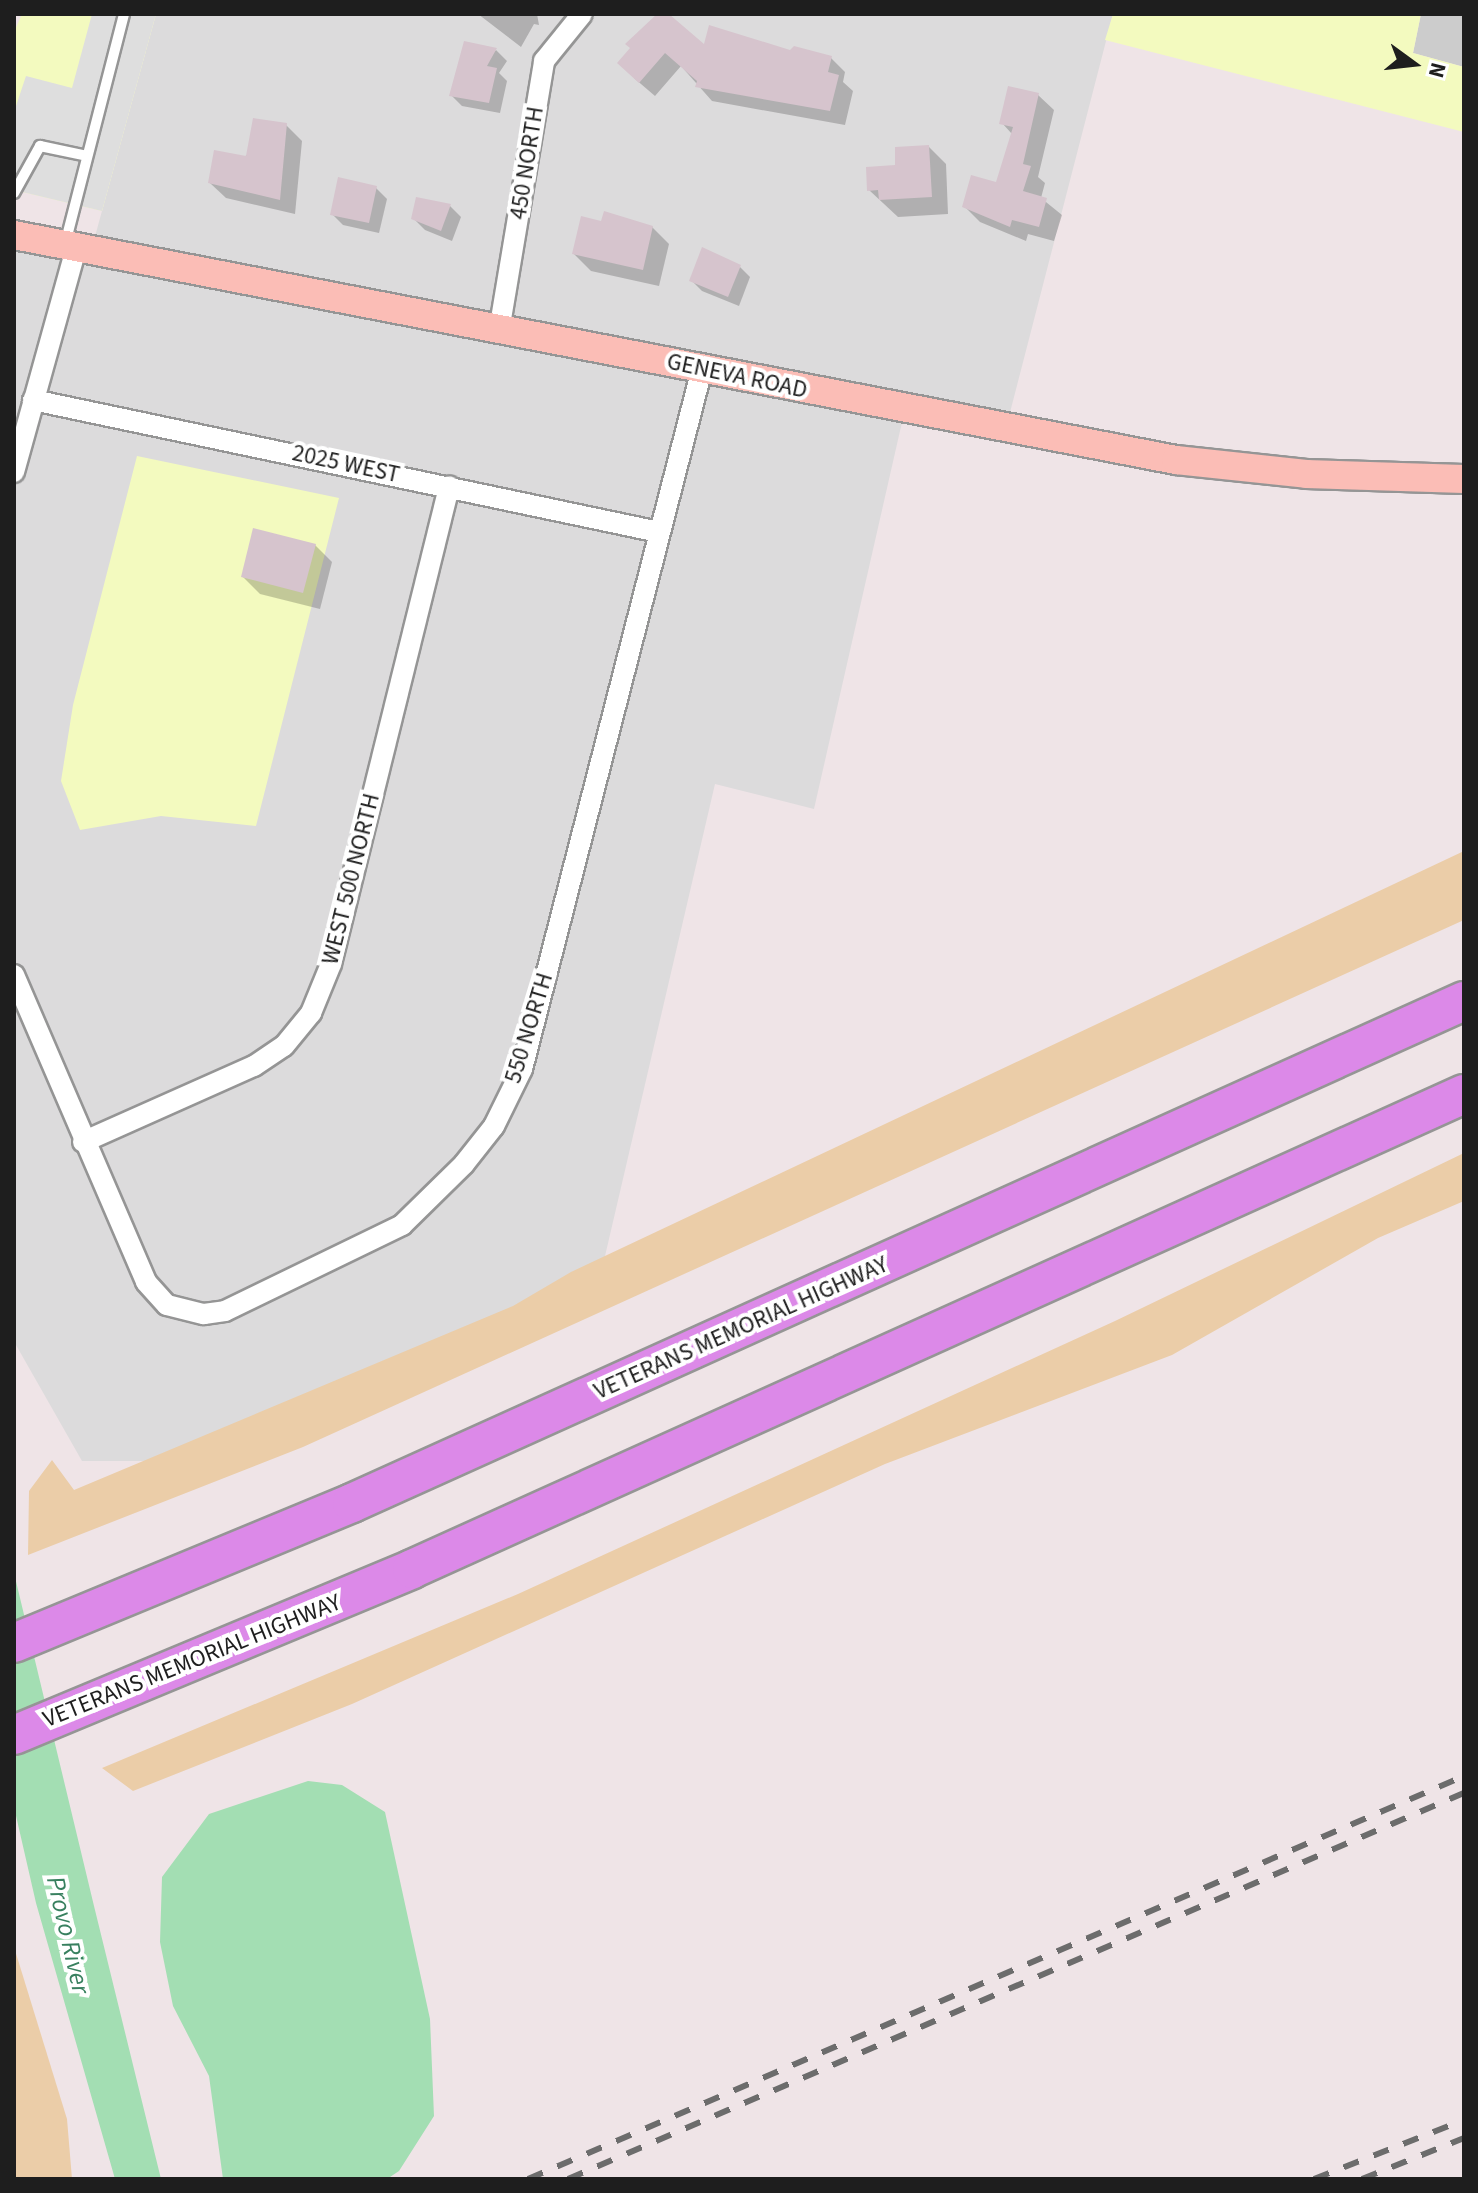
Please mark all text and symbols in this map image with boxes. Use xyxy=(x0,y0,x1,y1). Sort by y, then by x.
north arrow xyxy=(1374,24,1454,104)
text: N xyxy=(1420,59,1455,81)
street label: 450 NORTH xyxy=(504,105,550,221)
street label: GENEVA ROAD xyxy=(664,347,810,405)
street label: 2025 WEST xyxy=(290,439,402,489)
street label: WEST 500 NORTH xyxy=(316,790,386,968)
street label: 550 NORTH xyxy=(499,969,559,1087)
street label: VETERANS MEMORIAL HIGHWAY xyxy=(590,1250,892,1406)
street label: VETERANS MEMORIAL HIGHWAY xyxy=(39,1588,345,1734)
water label: Provo River xyxy=(39,1873,97,1997)

